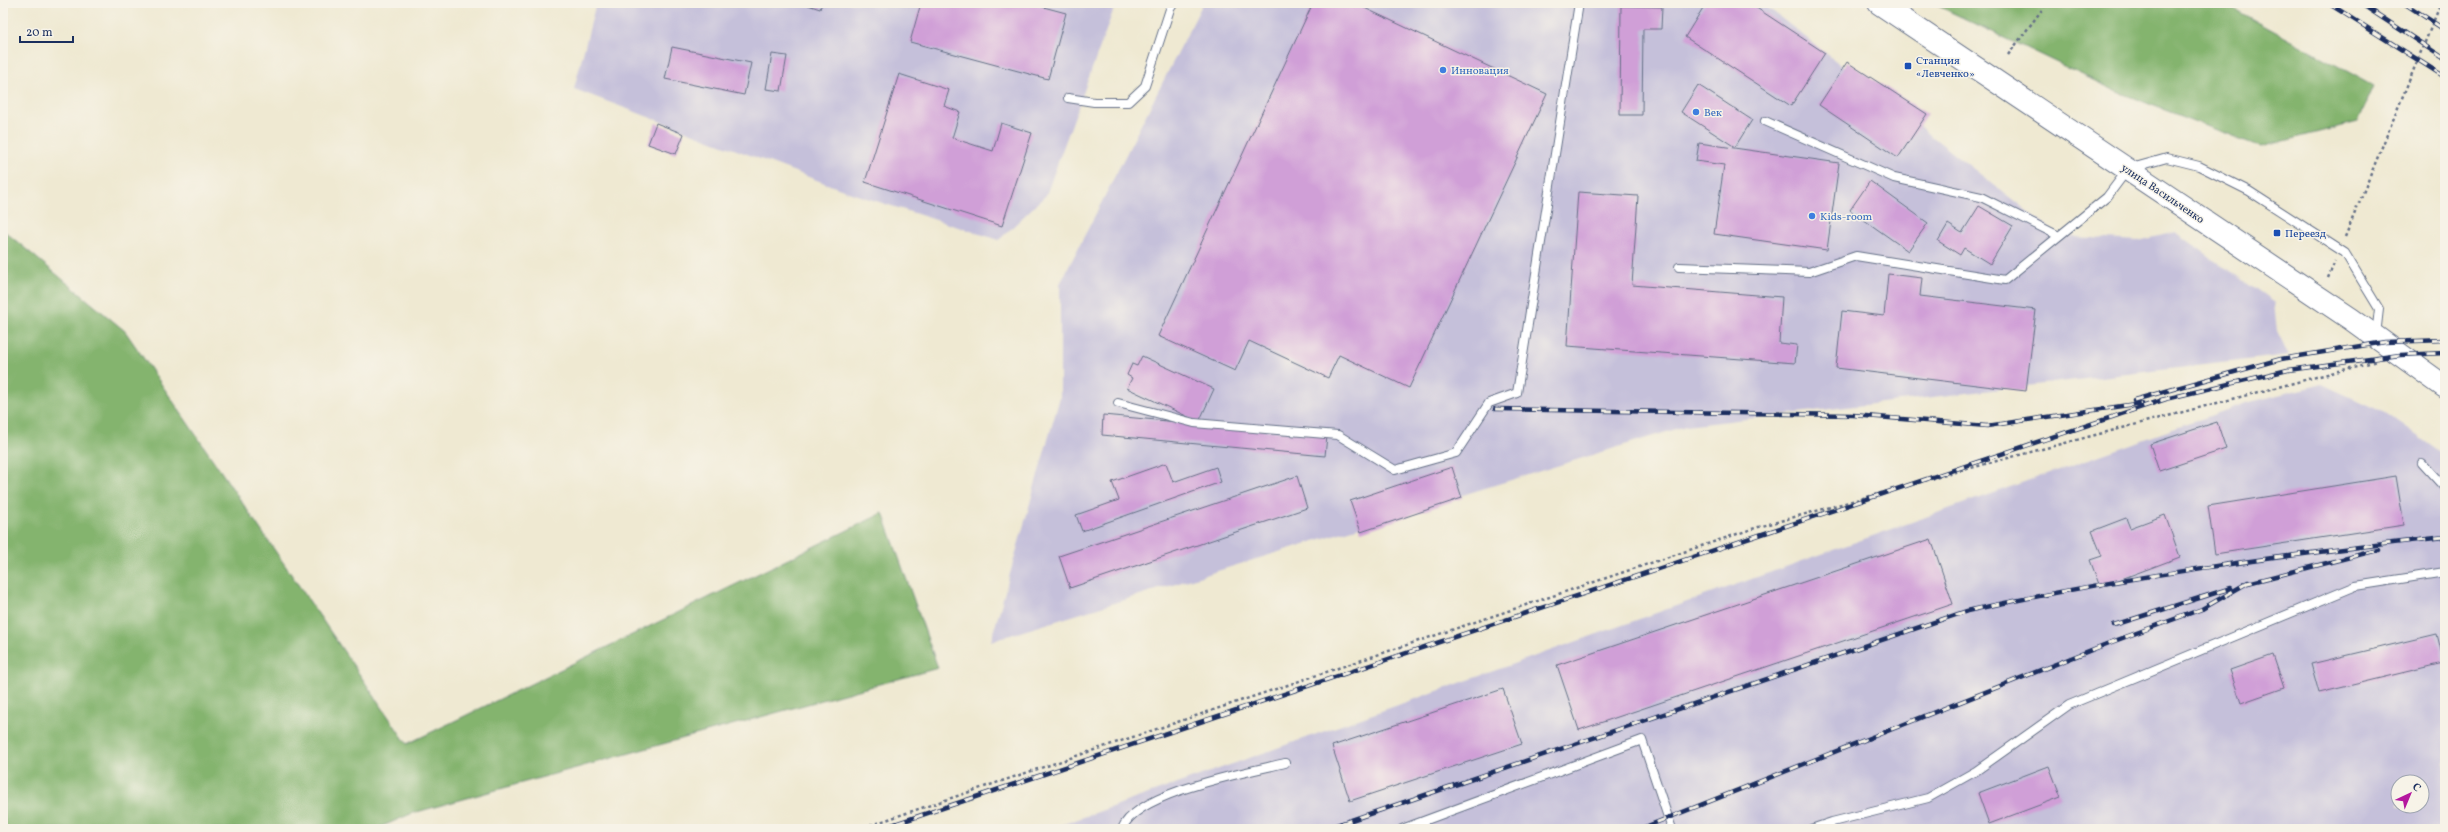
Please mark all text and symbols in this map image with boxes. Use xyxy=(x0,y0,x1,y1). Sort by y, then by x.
scale bar xyxy=(20,18,73,44)
text: 20 m xyxy=(26,25,53,41)
place label: Станция «Левченко» xyxy=(1916,54,1975,82)
marker: Станция «Левченко» xyxy=(1903,61,1913,71)
place label: Инновация xyxy=(1451,64,1509,79)
marker: Инновация xyxy=(1438,65,1448,75)
place label: Век xyxy=(1704,106,1722,121)
marker: Век xyxy=(1691,107,1701,117)
street label: улица Васильченко xyxy=(2118,161,2207,228)
place label: Kids-room xyxy=(1820,210,1873,225)
marker: Kids-room xyxy=(1807,211,1817,221)
place label: Переезд xyxy=(2285,227,2327,242)
marker: Переезд xyxy=(2272,228,2282,238)
north arrow xyxy=(2390,774,2430,814)
text: С xyxy=(2408,780,2424,796)

